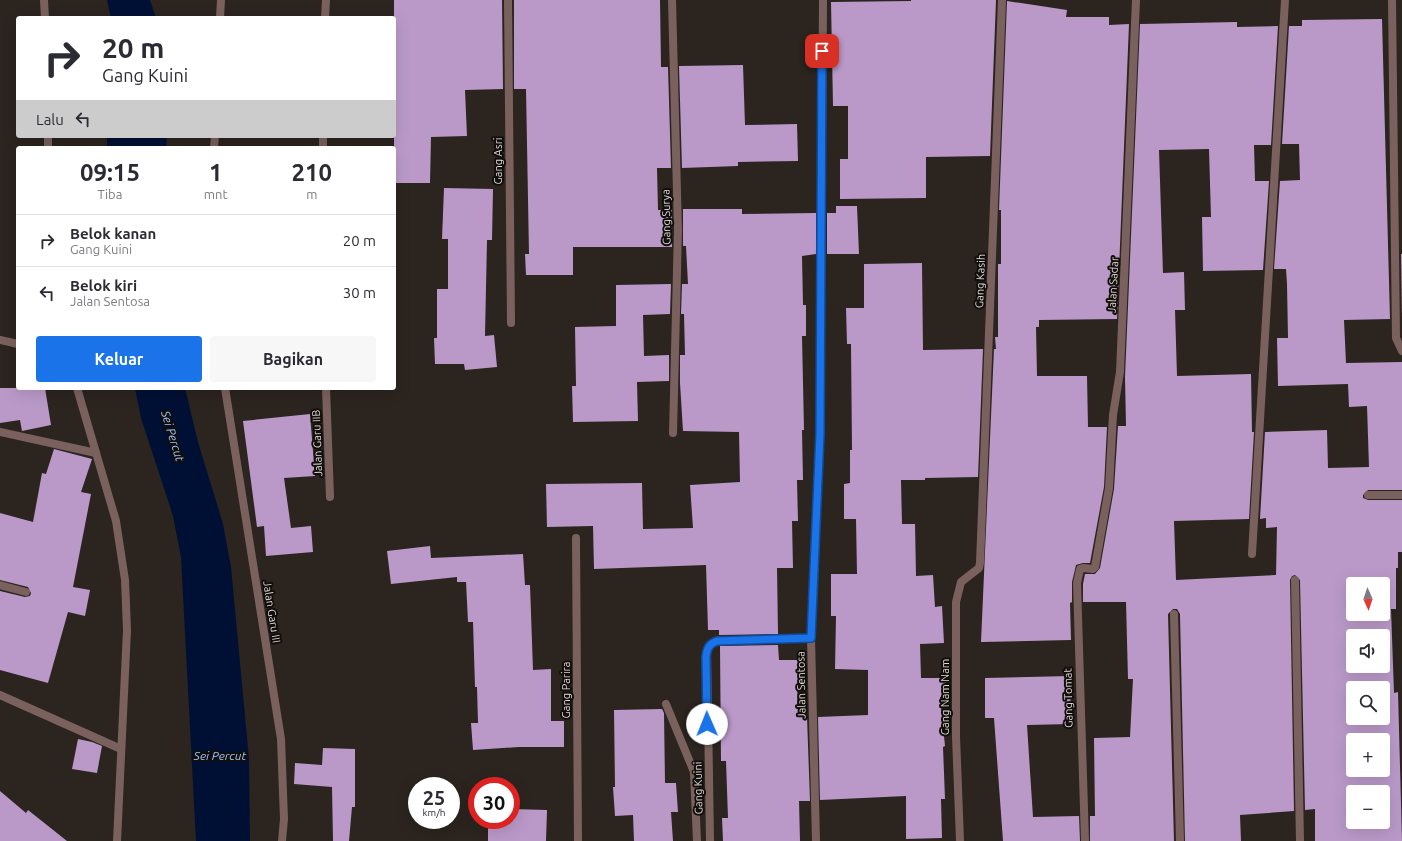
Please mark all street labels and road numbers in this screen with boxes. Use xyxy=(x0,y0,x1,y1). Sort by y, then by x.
street label: Gang Asri xyxy=(492,138,504,184)
street label: Gang Surya xyxy=(660,189,672,245)
street label: Gang Kasih xyxy=(973,254,987,308)
street label: Jalan Sadar xyxy=(1106,256,1121,313)
street label: Jalan Garu IIB xyxy=(310,409,324,477)
street label: Jalan Garu III xyxy=(261,580,283,644)
street label: Jalan Sentosa xyxy=(794,651,808,719)
street label: Gang Nam Nam xyxy=(939,659,951,735)
street label: Gang Parira xyxy=(560,662,572,718)
street label: Gang Tomat xyxy=(1061,667,1075,728)
street label: Gang Kuini xyxy=(692,762,704,814)

